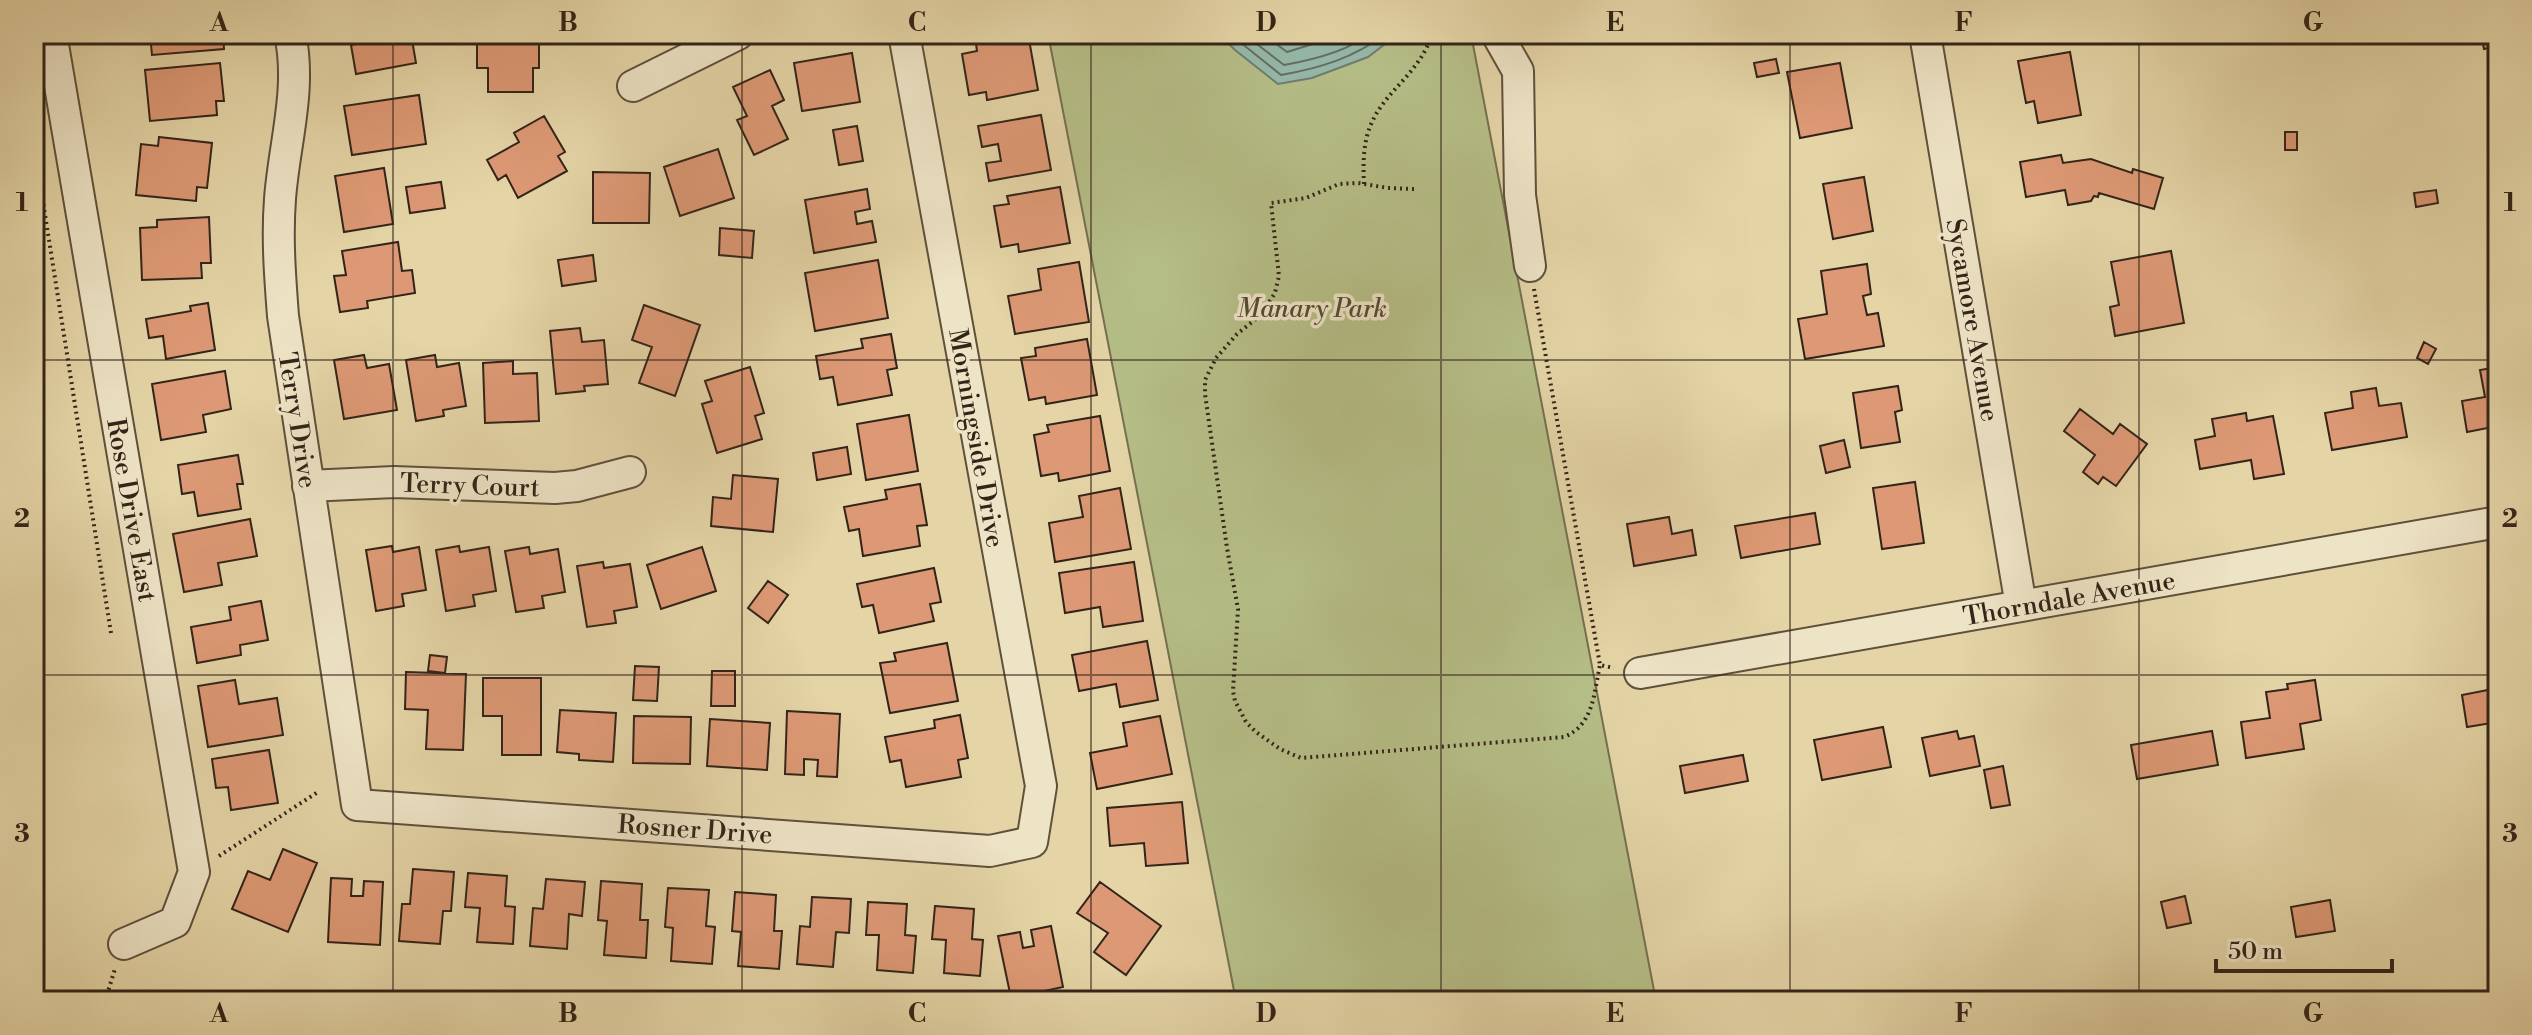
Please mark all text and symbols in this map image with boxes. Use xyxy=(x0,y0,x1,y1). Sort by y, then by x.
text: A xyxy=(209,7,229,39)
text: B xyxy=(558,7,578,39)
text: C xyxy=(908,7,926,39)
text: D xyxy=(1256,7,1276,39)
text: E xyxy=(1606,7,1624,39)
text: F xyxy=(1955,7,1973,39)
text: G xyxy=(2303,7,2324,39)
text: 1 xyxy=(16,187,29,219)
text: 1 xyxy=(2504,187,2517,219)
street label: Sycamore Avenue xyxy=(1938,216,2006,424)
park label: Manary Park xyxy=(1237,293,1387,325)
street label: Morningside Drive xyxy=(941,326,1011,550)
street label: Terry Drive xyxy=(270,350,324,490)
street label: Rose Drive East xyxy=(99,416,163,604)
street label: Terry Court xyxy=(400,468,540,504)
text: 2 xyxy=(14,503,30,535)
text: 2 xyxy=(2502,503,2518,535)
street label: Thorndale Avenue xyxy=(1961,565,2178,633)
street label: Rosner Drive xyxy=(616,809,773,851)
text: 3 xyxy=(14,818,30,850)
text: 3 xyxy=(2502,818,2518,850)
scale bar xyxy=(2216,923,2392,973)
text: 50 m xyxy=(2228,937,2283,967)
text: A xyxy=(209,998,229,1030)
text: B xyxy=(558,998,578,1030)
text: C xyxy=(908,998,926,1030)
text: D xyxy=(1256,998,1276,1030)
text: E xyxy=(1606,998,1624,1030)
text: F xyxy=(1955,998,1973,1030)
text: G xyxy=(2303,998,2324,1030)

